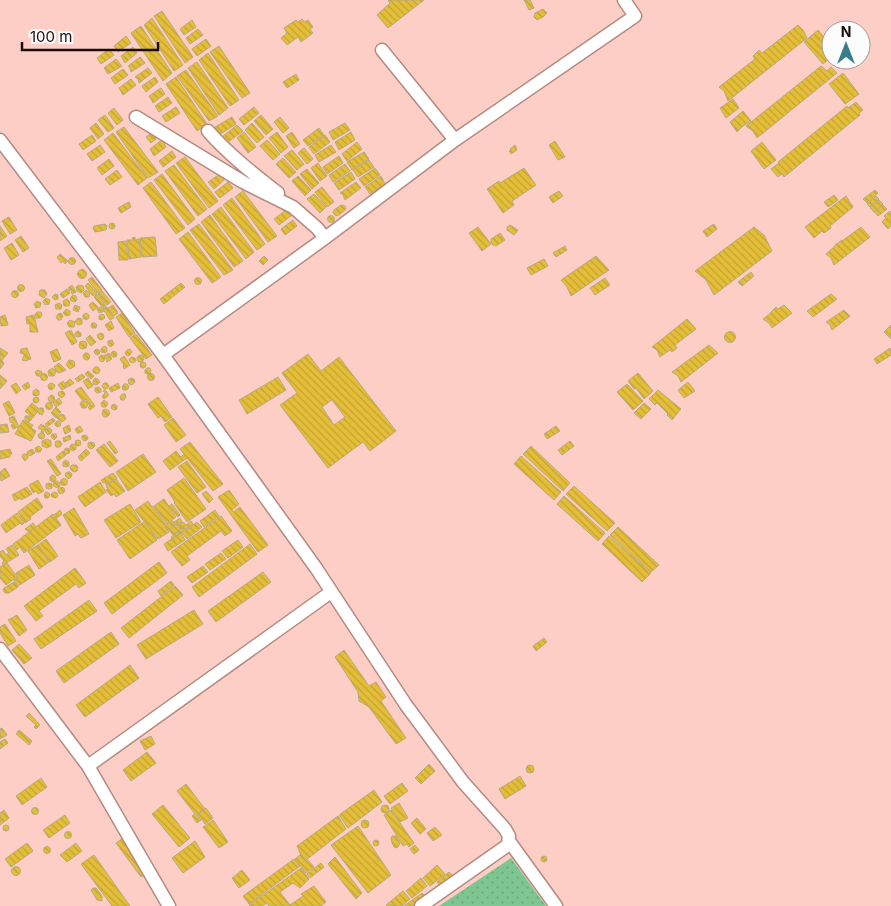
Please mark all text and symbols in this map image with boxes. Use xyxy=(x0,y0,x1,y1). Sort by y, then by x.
scale bar xyxy=(22,20,159,52)
north arrow xyxy=(821,20,871,70)
text: N xyxy=(841,23,851,40)
text: 100 m xyxy=(30,27,72,46)

